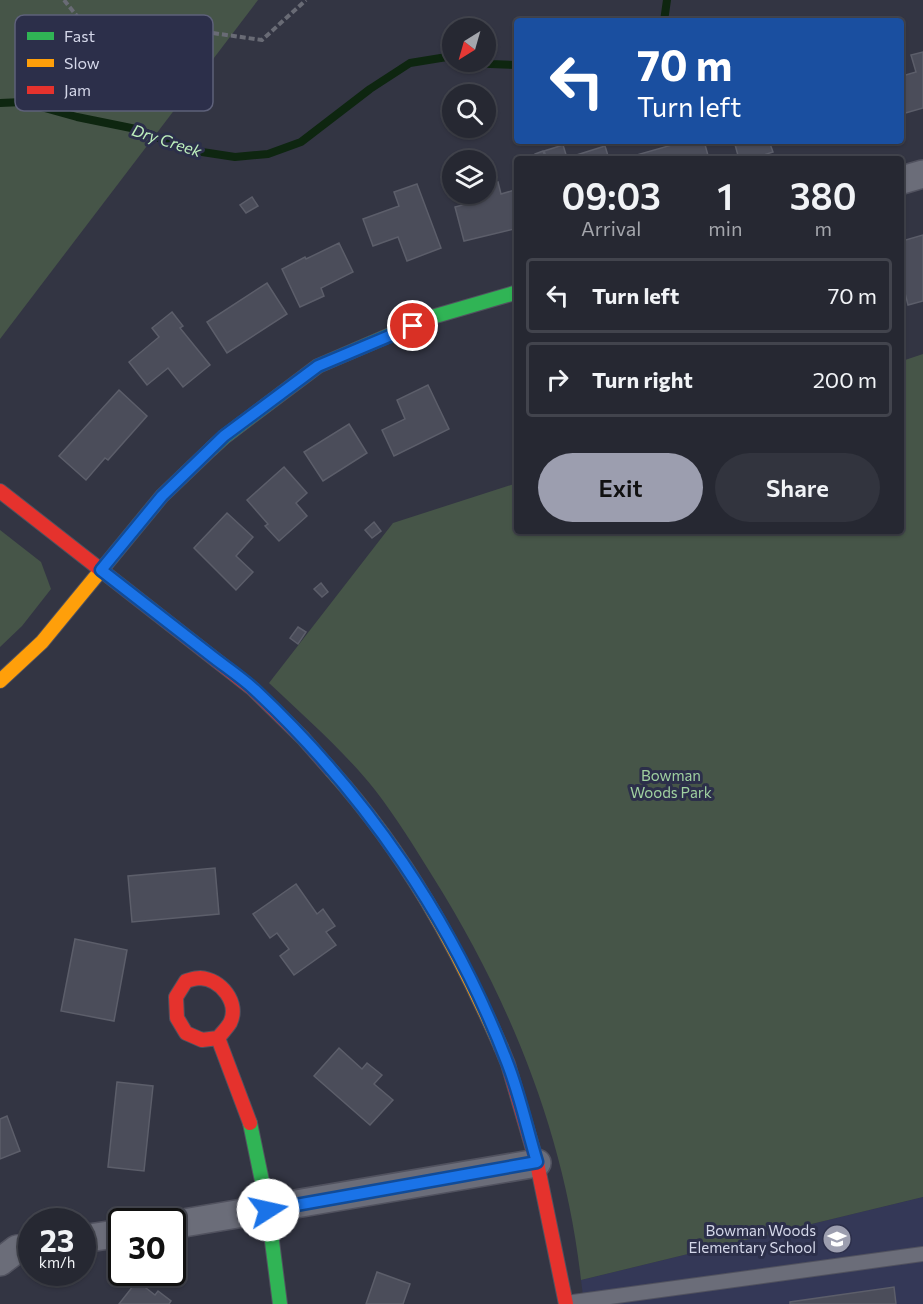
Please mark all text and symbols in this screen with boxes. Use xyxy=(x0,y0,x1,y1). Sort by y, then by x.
legend xyxy=(15,15,213,111)
north arrow xyxy=(442,18,496,72)
map controls xyxy=(442,18,496,204)
text: Fast xyxy=(64,26,95,45)
text: 70 m xyxy=(637,38,732,90)
icon: left xyxy=(538,42,616,120)
text: Slow xyxy=(64,53,100,72)
text: Jam xyxy=(64,80,91,99)
button: search xyxy=(442,84,496,138)
text: Turn left xyxy=(637,90,741,123)
water label: Dry Creek xyxy=(130,120,205,160)
button: layers xyxy=(442,150,496,204)
text: 09:03 xyxy=(561,173,661,217)
text: 1 xyxy=(717,173,733,217)
text: 380 xyxy=(790,173,857,217)
text: Arrival xyxy=(581,216,641,240)
text: min xyxy=(708,216,742,240)
text: m xyxy=(814,216,832,240)
icon: left xyxy=(541,279,574,312)
text: Turn left xyxy=(592,282,679,309)
text: 70 m xyxy=(828,282,877,309)
pin xyxy=(387,300,438,351)
icon: arrive xyxy=(396,309,429,342)
icon: right xyxy=(541,363,574,396)
text: Turn right xyxy=(592,366,693,393)
text: 200 m xyxy=(813,366,877,393)
button: Exit xyxy=(538,453,703,522)
button: Share xyxy=(715,453,880,522)
park label: Bowman Woods Park xyxy=(630,766,712,801)
position arrow xyxy=(236,1178,300,1242)
speed limit sign: 30 xyxy=(108,1208,186,1286)
text: 23 xyxy=(40,1221,74,1258)
place label: Bowman Woods Elementary School xyxy=(689,1221,816,1256)
school or university icon: Bowman Woods Elementary School xyxy=(821,1223,853,1255)
text: km/h xyxy=(39,1253,75,1271)

